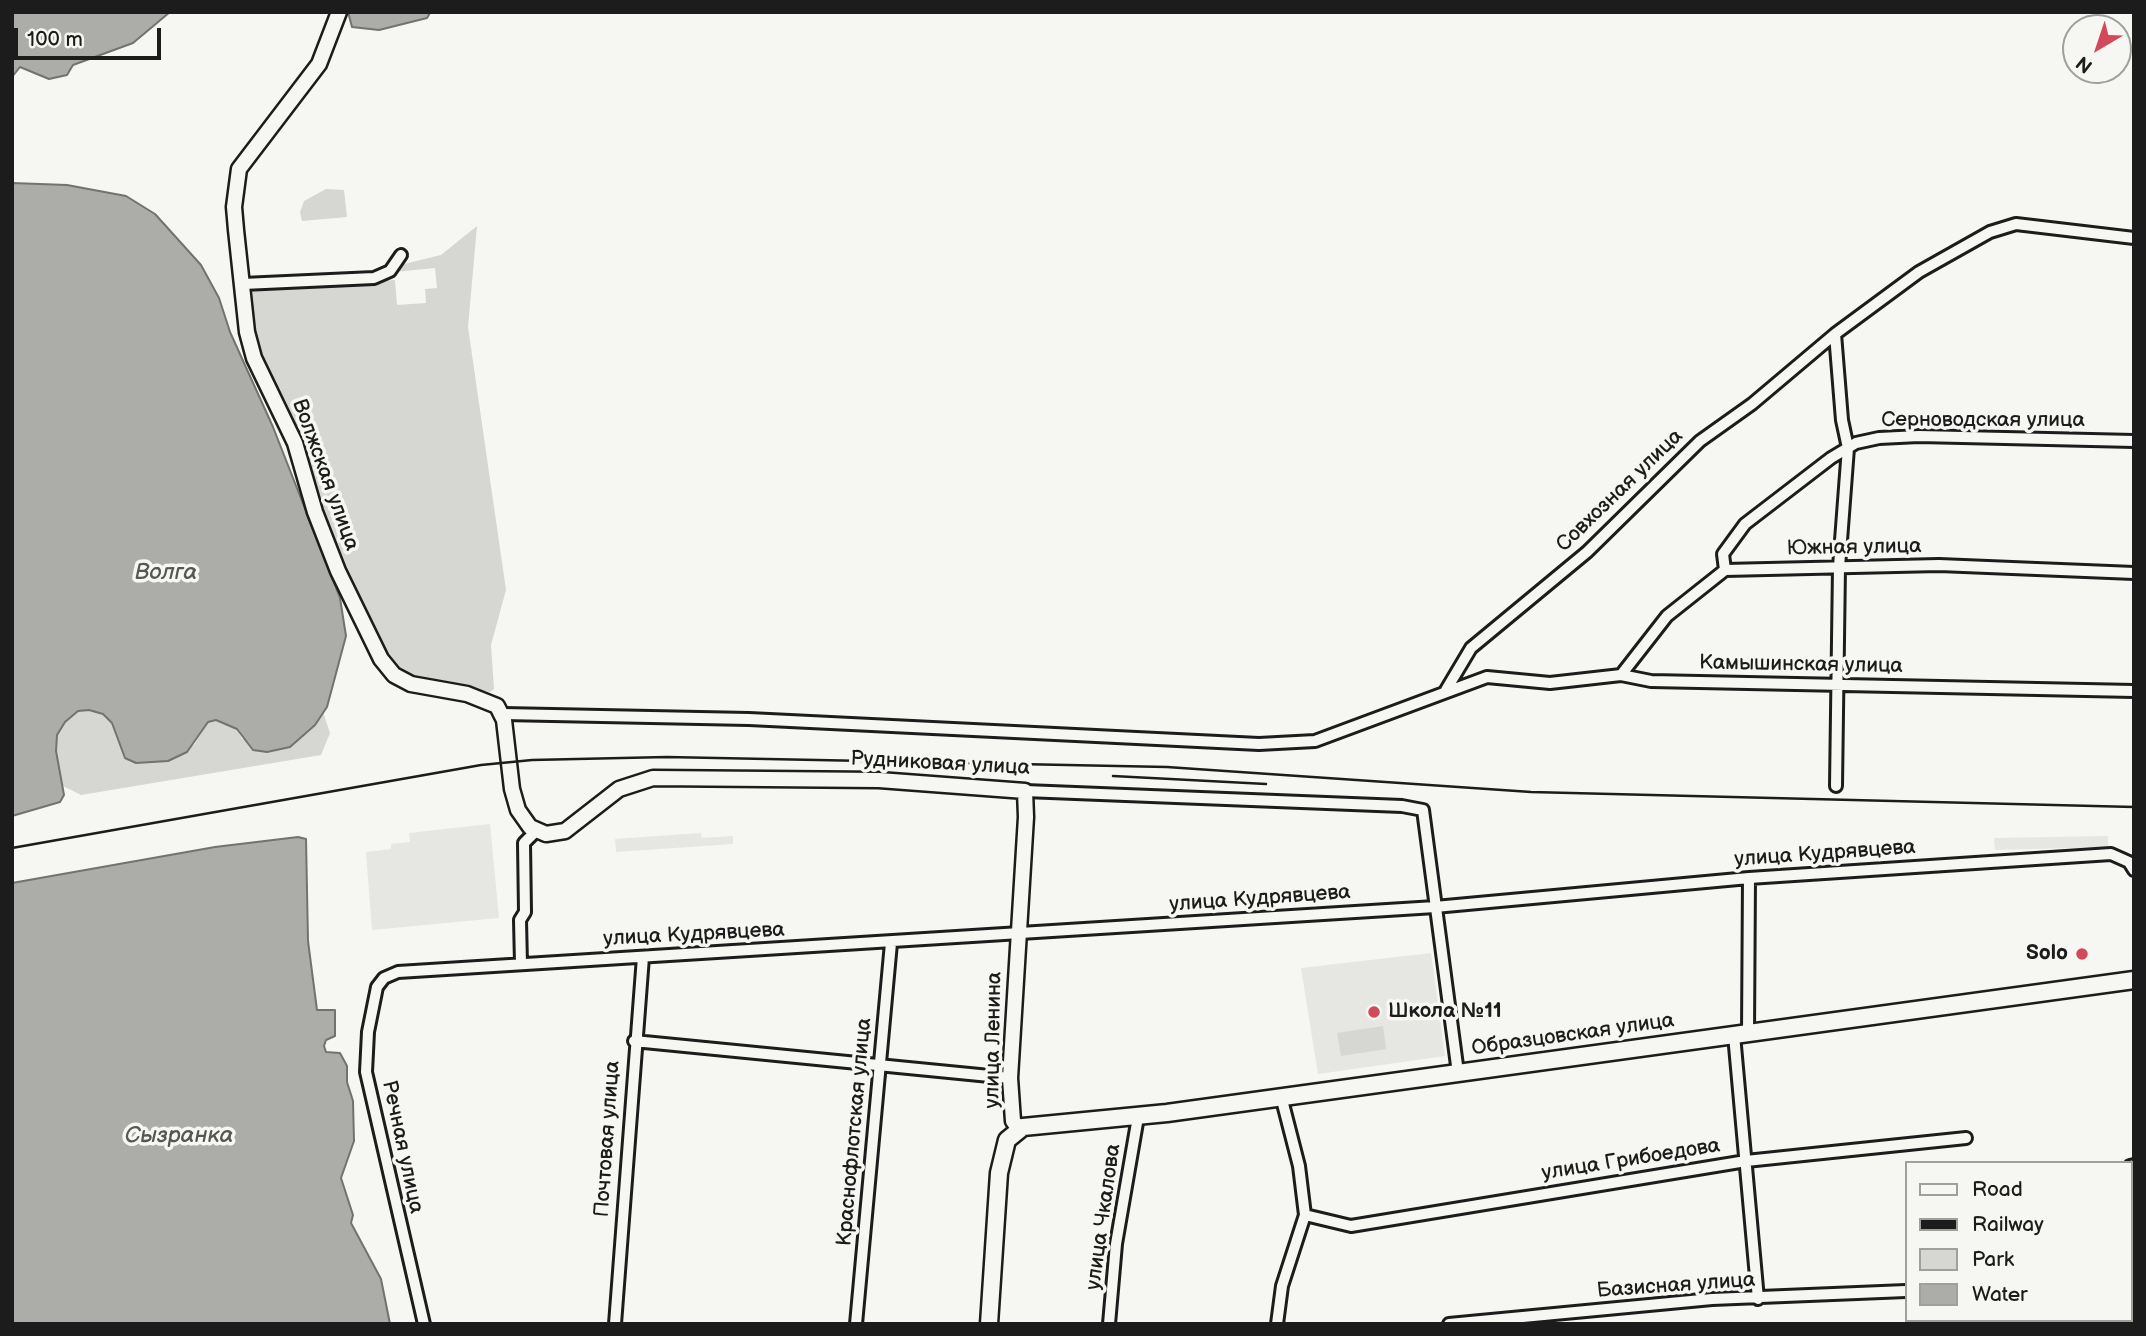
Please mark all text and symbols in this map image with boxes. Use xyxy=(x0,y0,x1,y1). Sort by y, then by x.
scale bar xyxy=(18,14,164,58)
north arrow xyxy=(2062,14,2132,84)
text: 100 m xyxy=(27,27,83,52)
text: N xyxy=(2072,51,2098,78)
street label: Волжская улица xyxy=(286,396,364,554)
street label: Серноводская улица xyxy=(1881,408,2085,434)
street label: Совхозная улица xyxy=(1552,424,1688,558)
street label: Южная улица xyxy=(1786,534,1922,562)
water label: Волга xyxy=(135,559,197,587)
street label: Камышинская улица xyxy=(1699,651,1903,679)
street label: Рудниковая улица xyxy=(849,747,1031,781)
street label: улица Кудрявцева xyxy=(1733,835,1917,873)
street label: улица Кудрявцева xyxy=(1168,880,1352,918)
street label: улица Кудрявцева xyxy=(603,918,785,952)
place label: Solo xyxy=(2026,941,2068,967)
marker: Solo xyxy=(2074,946,2090,962)
street label: улица Ленина xyxy=(980,971,1008,1109)
place label: Школа №11 xyxy=(1388,999,1502,1025)
marker: Школа №11 xyxy=(1366,1004,1382,1020)
street label: Образцовская улица xyxy=(1470,1008,1676,1062)
street label: Краснофлотская улица xyxy=(832,1017,878,1247)
street label: Почтовая улица xyxy=(590,1060,626,1218)
street label: Речная улица xyxy=(376,1078,428,1216)
water label: Сызранка xyxy=(125,1122,233,1150)
street label: улица Грибоедова xyxy=(1540,1133,1722,1187)
street label: улица Чкалова xyxy=(1081,1142,1127,1292)
legend xyxy=(1904,1161,2132,1322)
text: Road xyxy=(1972,1177,2023,1202)
text: Railway xyxy=(1972,1212,2044,1237)
text: Park xyxy=(1972,1247,2014,1272)
street label: Базисная улица xyxy=(1596,1268,1756,1304)
text: Water xyxy=(1972,1282,2028,1307)

